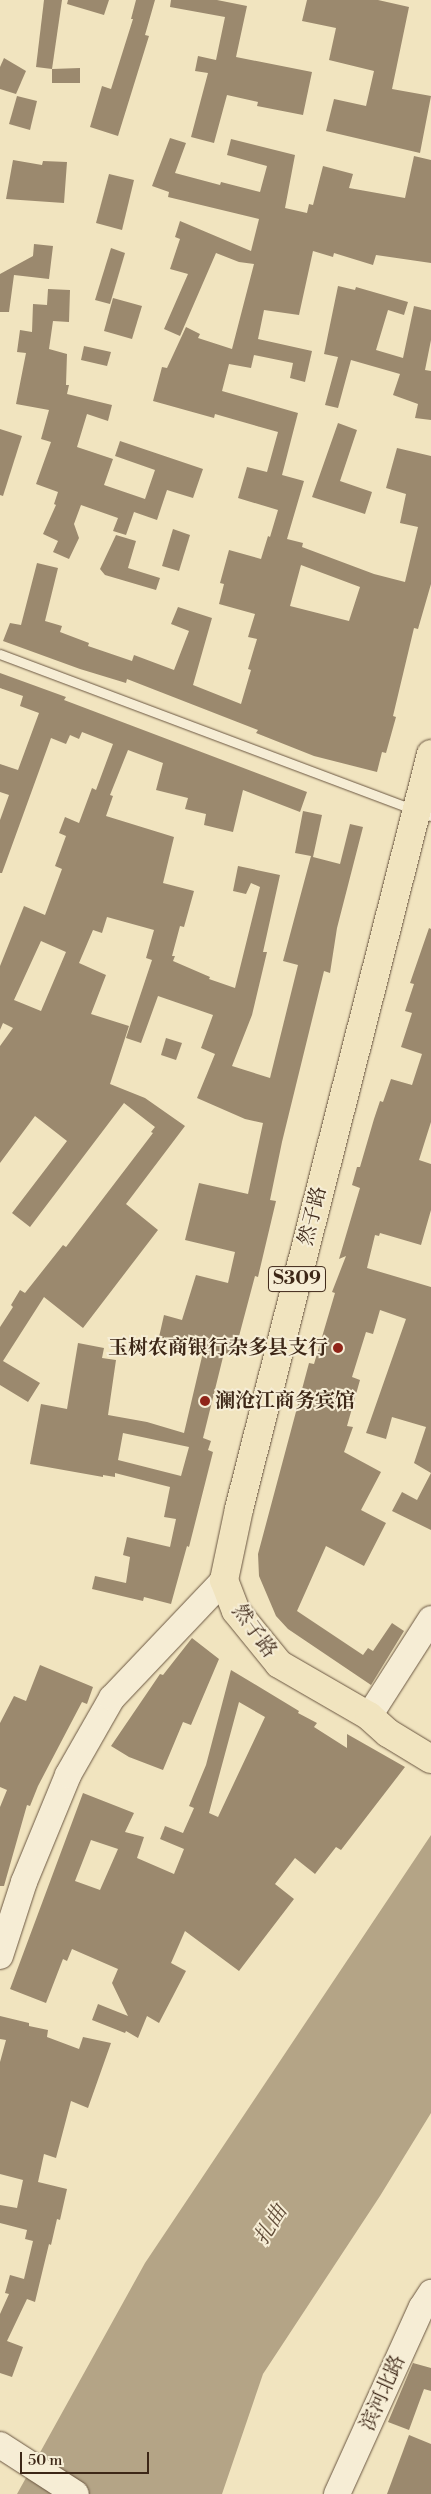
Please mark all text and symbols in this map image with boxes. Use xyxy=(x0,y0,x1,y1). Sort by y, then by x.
street label: 然子路 xyxy=(294,1184,332,1248)
road number: S309 xyxy=(267,1262,327,1296)
place label: 玉树农商银行杂多县支行 xyxy=(108,1336,328,1360)
marker: 玉树农商银行杂多县支行 xyxy=(332,1342,344,1354)
place label: 澜沧江商务宾馆 xyxy=(215,1389,355,1413)
marker: 澜沧江商务宾馆 xyxy=(199,1395,211,1407)
street label: 然子路 xyxy=(227,1600,281,1662)
water label: 扎曲 xyxy=(249,2201,293,2249)
street label: 滨河北路 xyxy=(356,2352,410,2434)
scale bar xyxy=(22,2442,151,2474)
text: 50 m xyxy=(28,2451,62,2470)

